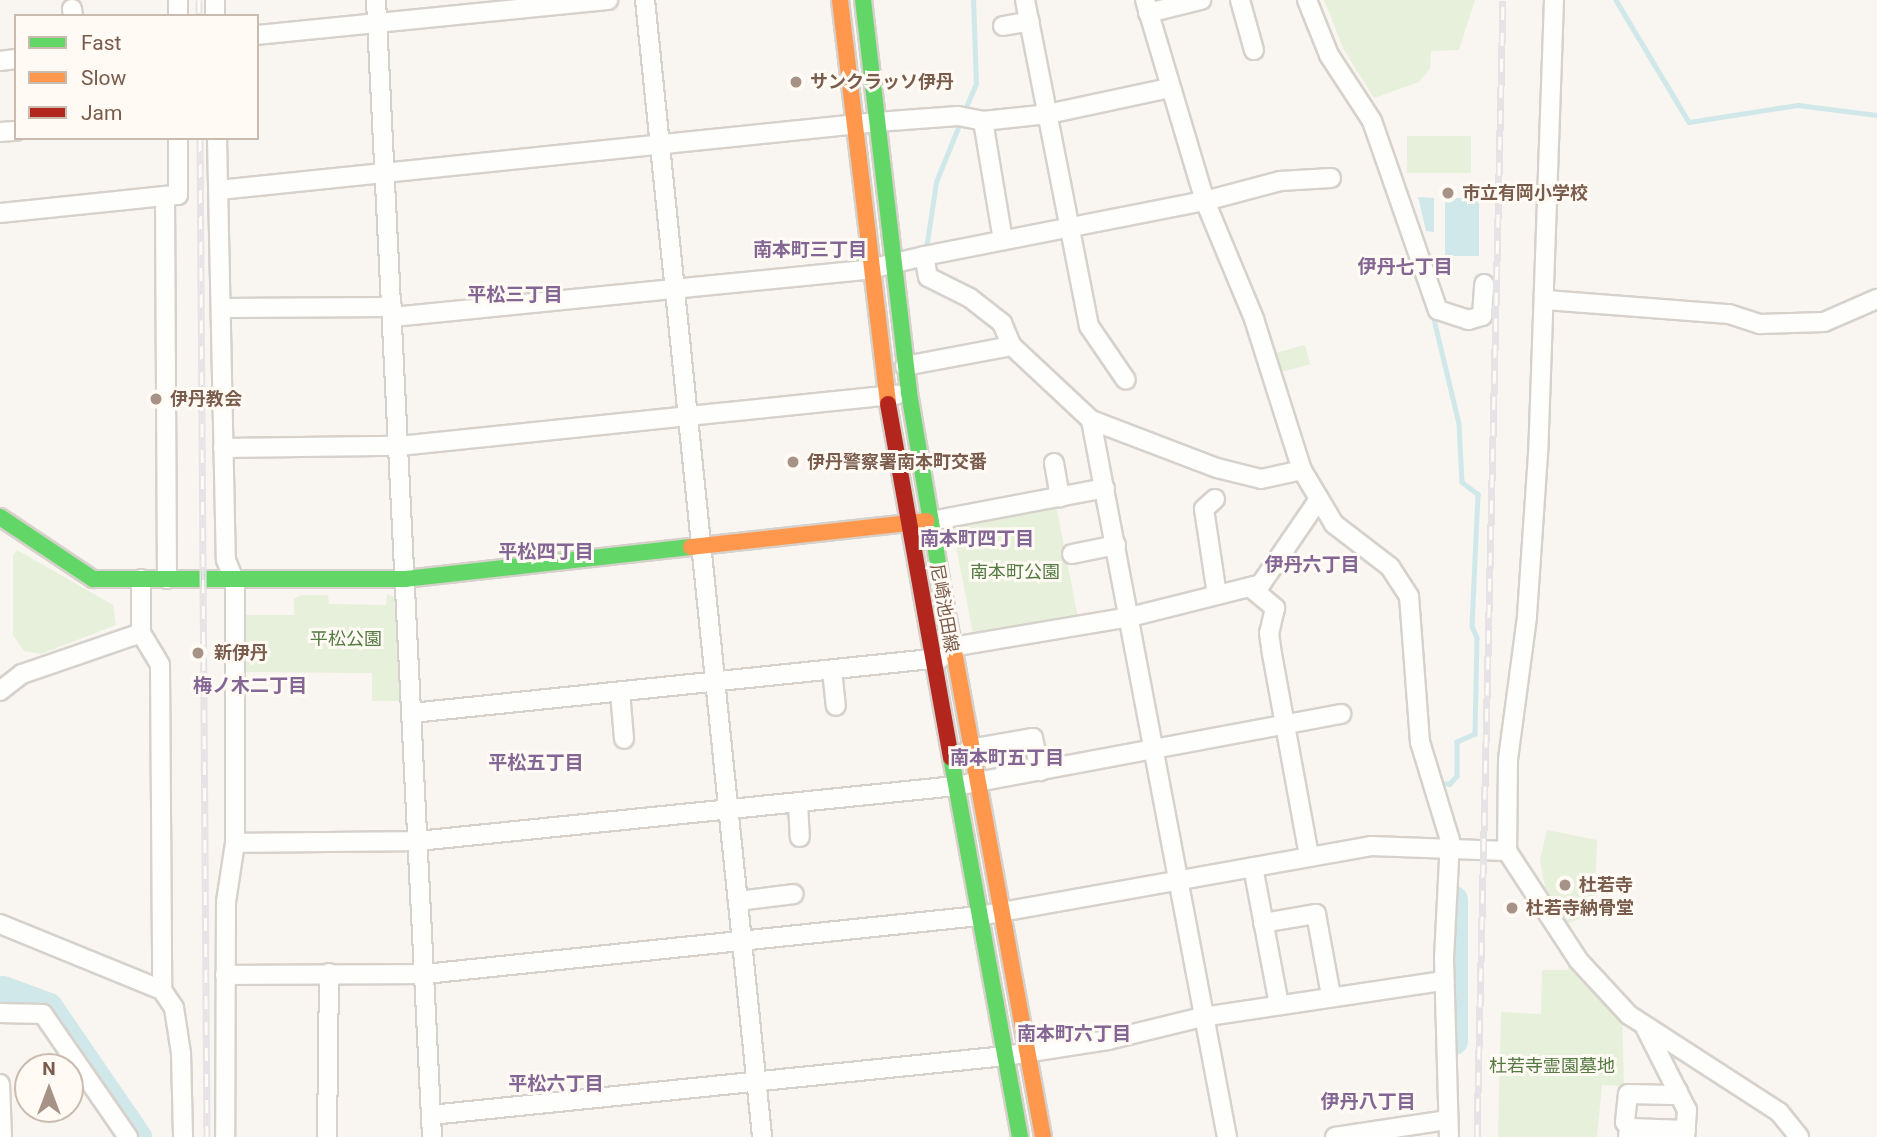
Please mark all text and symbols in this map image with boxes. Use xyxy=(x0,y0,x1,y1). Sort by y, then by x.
legend xyxy=(14,14,259,140)
text: Fast xyxy=(81,31,121,55)
text: Slow xyxy=(81,66,126,90)
place label: サンクラッソ伊丹 xyxy=(810,71,954,93)
marker: サンクラッソ伊丹 xyxy=(788,74,804,90)
text: Jam xyxy=(81,101,122,125)
place label: 市立有岡小学校 xyxy=(1462,182,1588,204)
marker: 市立有岡小学校 xyxy=(1440,185,1456,201)
district label: 南本町三丁目 xyxy=(753,239,867,261)
district label: 伊丹七丁目 xyxy=(1358,256,1452,278)
district label: 平松三丁目 xyxy=(468,284,562,306)
place label: 伊丹教会 xyxy=(170,388,242,410)
marker: 伊丹教会 xyxy=(148,391,164,407)
place label: 伊丹警察署南本町交番 xyxy=(807,451,987,473)
marker: 伊丹警察署南本町交番 xyxy=(785,454,801,470)
district label: 南本町四丁目 xyxy=(920,528,1034,550)
district label: 平松四丁目 xyxy=(499,541,593,563)
district label: 伊丹六丁目 xyxy=(1265,554,1359,576)
park label: 南本町公園 xyxy=(970,561,1060,583)
street label: 尼崎池田線 xyxy=(926,562,962,654)
park label: 平松公園 xyxy=(310,628,382,650)
place label: 新伊丹 xyxy=(214,642,268,664)
marker: 新伊丹 xyxy=(188,643,208,663)
district label: 梅ノ木二丁目 xyxy=(193,675,307,697)
district label: 南本町五丁目 xyxy=(950,747,1064,769)
district label: 平松五丁目 xyxy=(489,752,583,774)
place label: 杜若寺 xyxy=(1579,874,1633,896)
marker: 杜若寺 xyxy=(1557,877,1573,893)
place label: 杜若寺納骨堂 xyxy=(1526,897,1634,919)
marker: 杜若寺納骨堂 xyxy=(1504,900,1520,916)
district label: 南本町六丁目 xyxy=(1017,1023,1131,1045)
north arrow xyxy=(14,1053,84,1123)
park label: 杜若寺霊園墓地 xyxy=(1489,1055,1615,1077)
text: N xyxy=(42,1057,56,1080)
district label: 平松六丁目 xyxy=(509,1073,603,1095)
district label: 伊丹八丁目 xyxy=(1321,1091,1415,1113)

